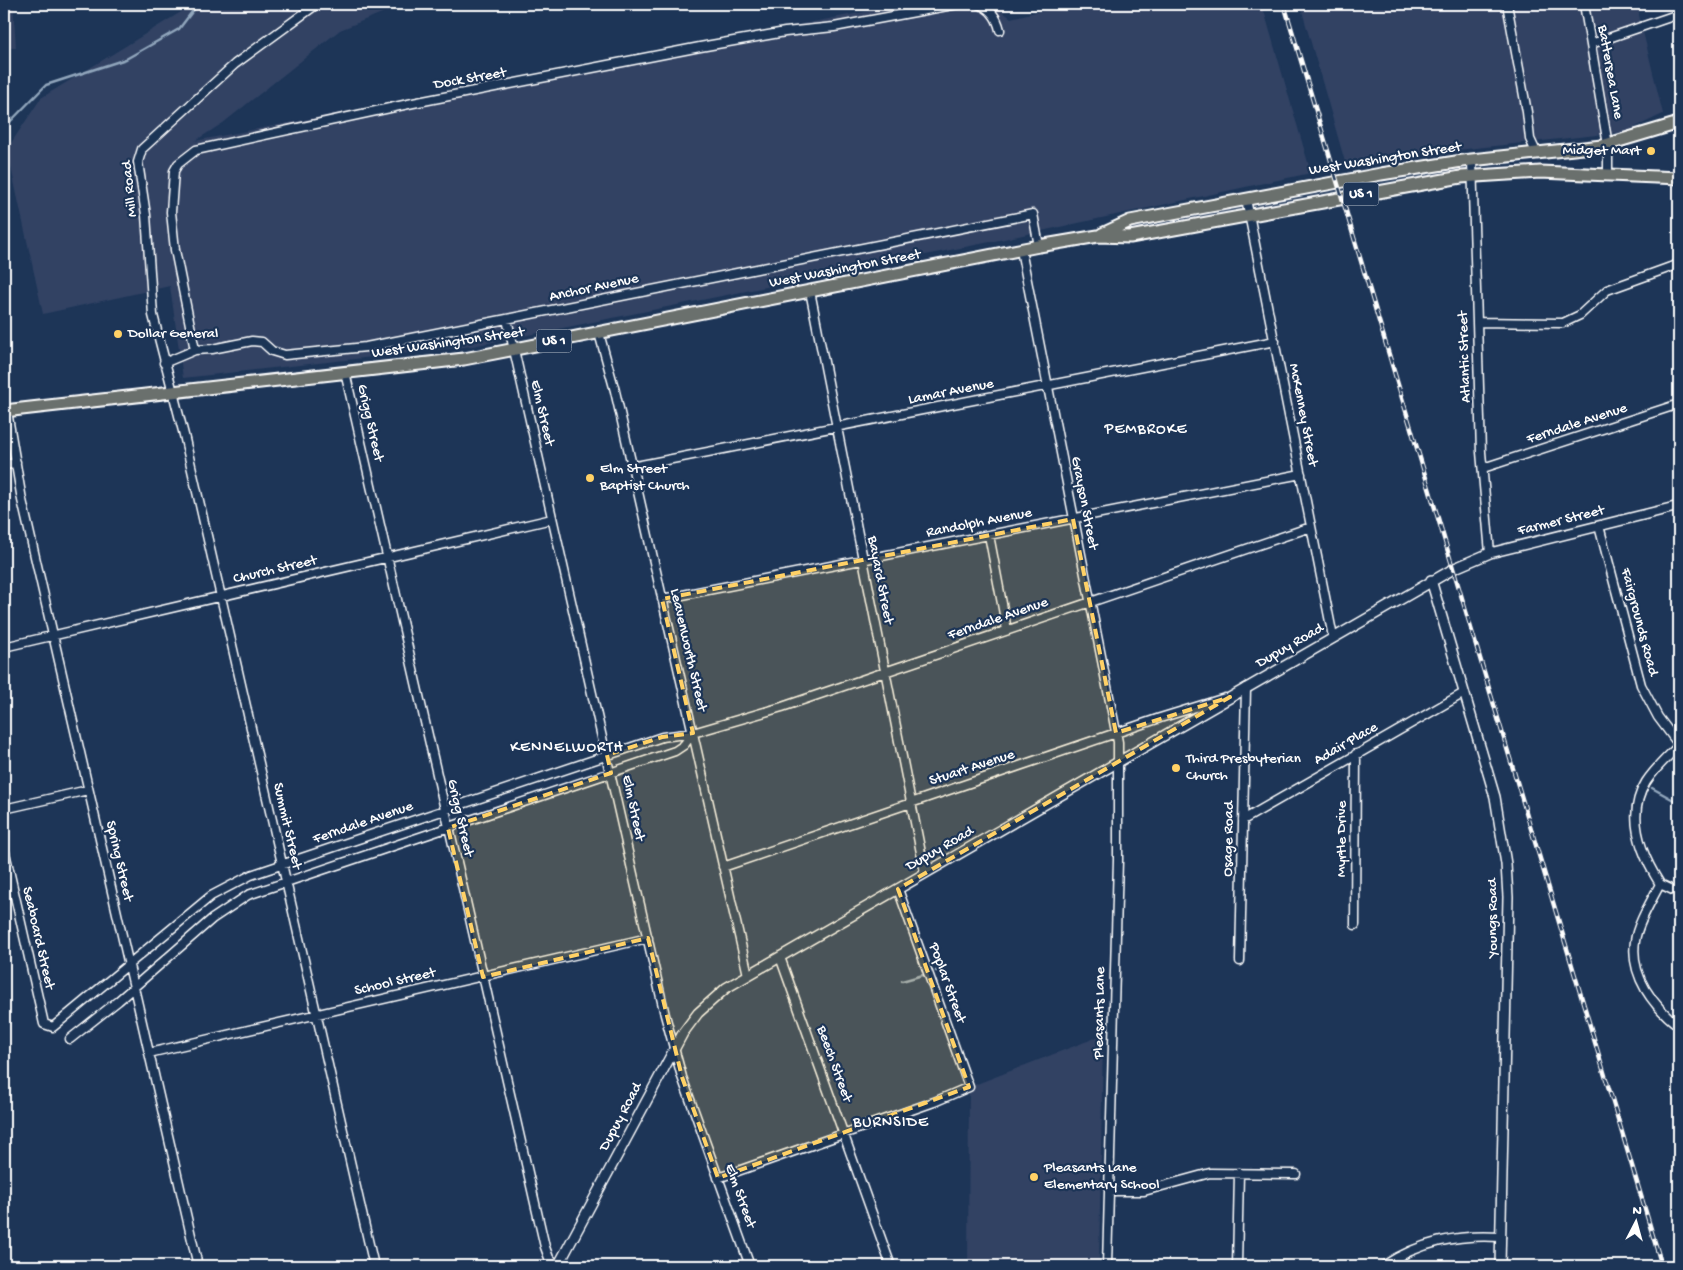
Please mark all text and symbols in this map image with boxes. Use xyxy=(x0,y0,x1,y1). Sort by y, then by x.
street label: Battersea Lane xyxy=(1593,23,1627,121)
street label: Dock Street xyxy=(432,63,509,94)
street label: West Washington Street xyxy=(1308,138,1464,180)
place label: Midget Mart xyxy=(1562,142,1643,160)
marker: Midget Mart xyxy=(1645,145,1657,157)
street label: Mill Road xyxy=(118,159,142,218)
road number: US 1 xyxy=(1344,182,1378,205)
street label: West Washington Street xyxy=(768,245,924,293)
street label: Anchor Avenue xyxy=(548,270,641,306)
street label: Atlantic Street xyxy=(1454,309,1476,403)
street label: West Washington Street xyxy=(371,323,527,363)
place label: Dollar General xyxy=(127,325,218,343)
marker: Dollar General xyxy=(112,328,124,340)
road number: US 1 xyxy=(536,330,572,352)
street label: McKenney Street xyxy=(1284,362,1322,470)
street label: Lamar Avenue xyxy=(907,375,996,409)
street label: Elm Street xyxy=(526,378,559,449)
street label: Grigg Street xyxy=(352,383,388,465)
street label: Ferndale Avenue xyxy=(1523,399,1630,449)
district label: PEMBROKE xyxy=(1104,421,1187,440)
street label: Grayson Street xyxy=(1066,455,1102,553)
place label: Elm Street Baptist Church xyxy=(599,460,690,495)
marker: Elm Street Baptist Church xyxy=(584,472,596,484)
street label: Farmer Street xyxy=(1515,501,1608,541)
street label: Randolph Avenue xyxy=(925,504,1034,542)
street label: Bayard Street xyxy=(862,533,898,627)
street label: Church Street xyxy=(231,551,320,588)
street label: Fairgrounds Road xyxy=(1616,565,1662,679)
street label: Leavenworth Street xyxy=(665,587,711,715)
street label: Ferndale Avenue xyxy=(945,593,1051,645)
street label: Dupuy Road xyxy=(1252,619,1328,673)
street label: Adair Place xyxy=(1311,718,1381,770)
district label: KENNELWORTH xyxy=(510,739,624,758)
street label: Stuart Avenue xyxy=(927,746,1017,790)
place label: Third Presbyterian Church xyxy=(1185,750,1301,785)
marker: Third Presbyterian Church xyxy=(1170,762,1182,774)
street label: Elm Street xyxy=(617,773,649,844)
street label: Grigg Street xyxy=(442,778,478,860)
street label: Summit Street xyxy=(268,781,306,873)
street label: Ferndale Avenue xyxy=(310,797,416,849)
street label: Osage Road xyxy=(1219,800,1239,877)
street label: Myrtle Drive xyxy=(1333,800,1351,877)
street label: Spring Street xyxy=(101,819,137,905)
street label: Dupuy Road xyxy=(902,822,978,876)
street label: Youngs Road xyxy=(1484,877,1502,960)
street label: Seaboard Street xyxy=(17,885,59,993)
street label: Poplar Street xyxy=(924,940,970,1027)
street label: School Street xyxy=(353,964,439,1000)
street label: Pleasants Lane xyxy=(1090,966,1110,1060)
street label: Beech Street xyxy=(812,1022,857,1106)
street label: Dupuy Road xyxy=(595,1079,647,1155)
district label: BURNSIDE xyxy=(852,1114,929,1133)
place label: Pleasants Lane Elementary School xyxy=(1043,1159,1160,1194)
street label: Elm Street xyxy=(720,1162,761,1232)
marker: Pleasants Lane Elementary School xyxy=(1028,1171,1040,1183)
north arrow xyxy=(1610,1198,1660,1248)
text: N xyxy=(1632,1203,1643,1220)

